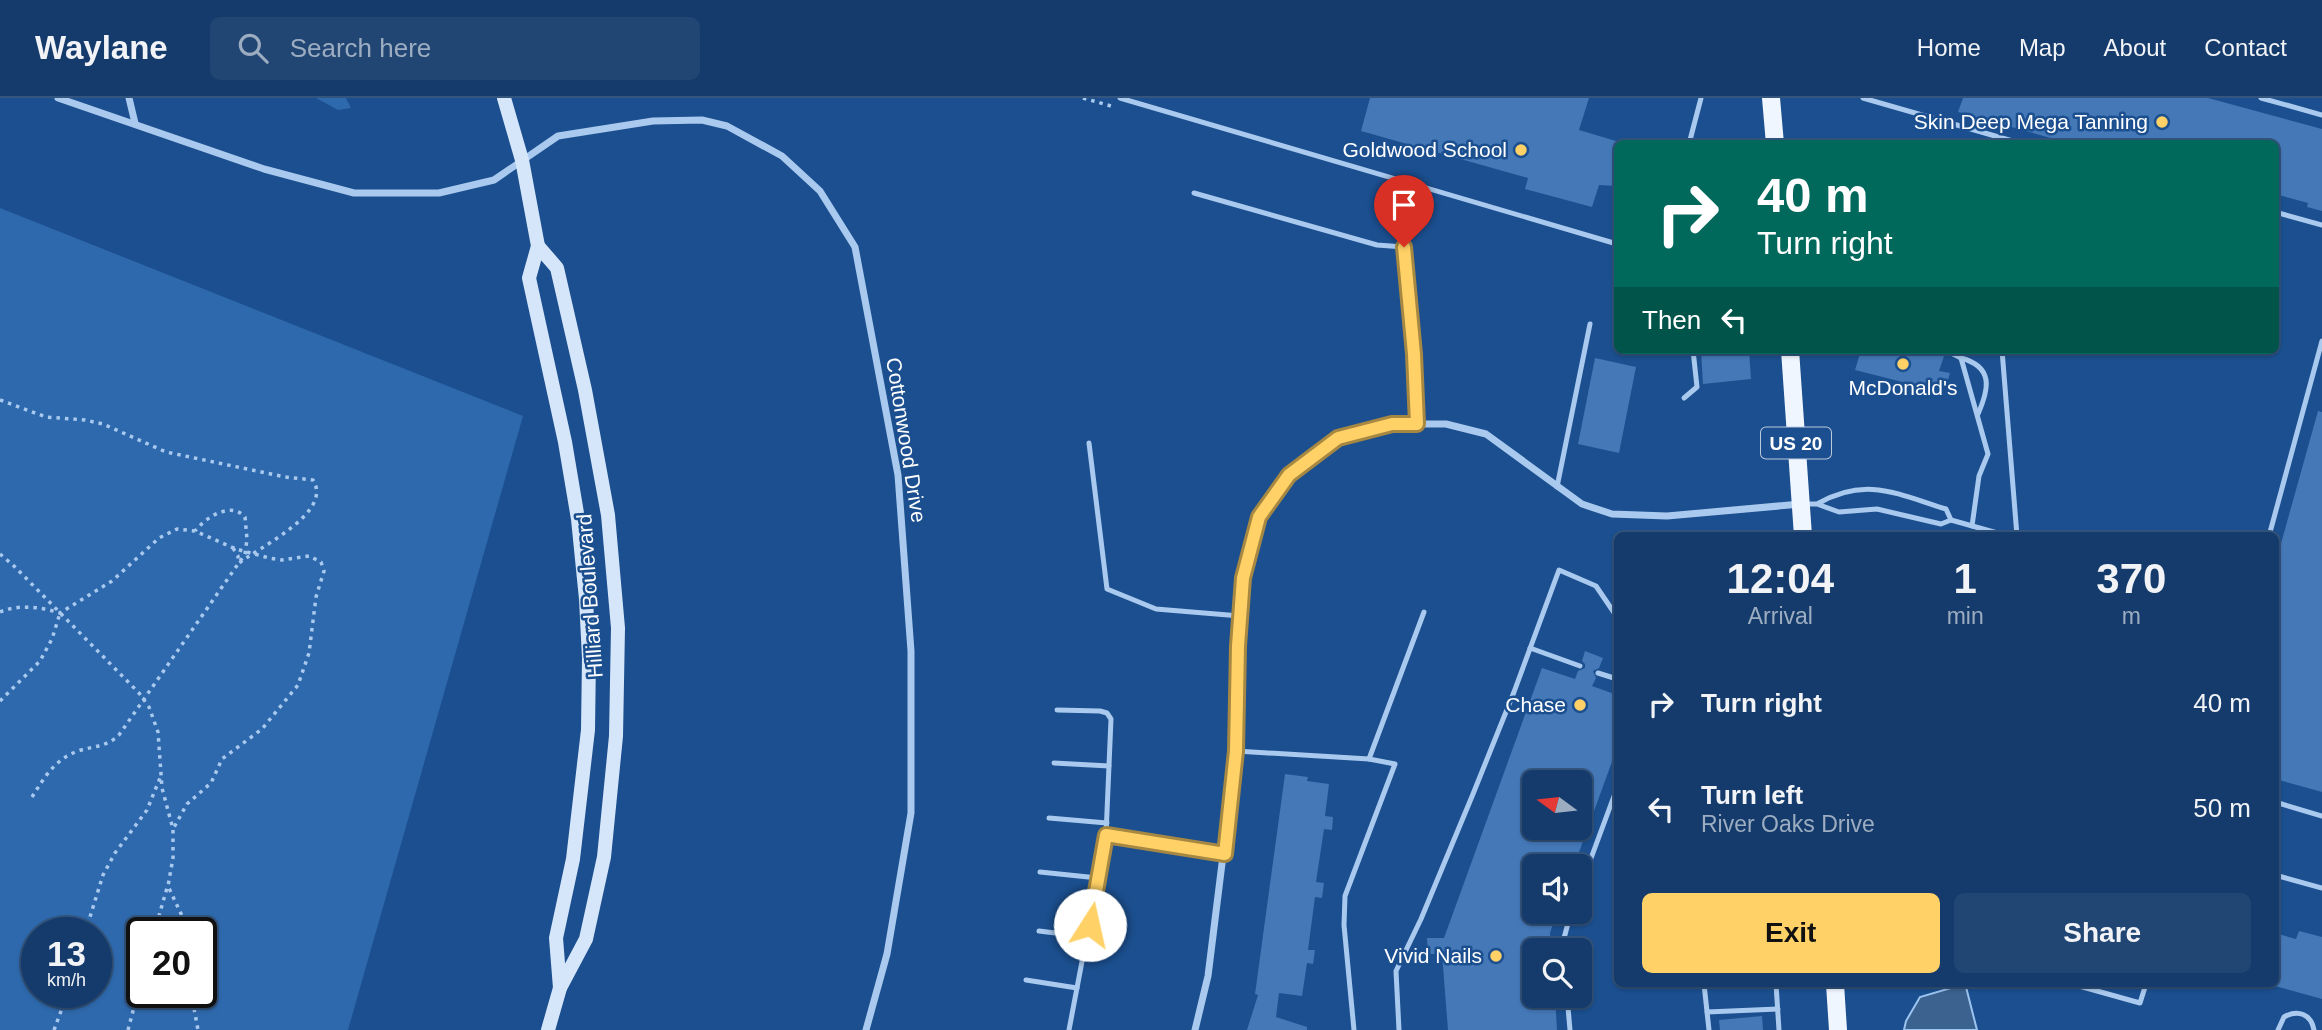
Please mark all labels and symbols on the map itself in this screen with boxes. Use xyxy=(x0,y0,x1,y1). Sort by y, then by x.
place label: Skin Deep Mega Tanning xyxy=(1914,110,2148,133)
marker: Skin Deep Mega Tanning xyxy=(2154,114,2170,130)
place label: Goldwood School xyxy=(1342,138,1507,161)
marker: Goldwood School xyxy=(1513,142,1529,158)
pin xyxy=(1374,175,1434,247)
street label: Cottonwood Drive xyxy=(882,356,931,524)
marker: McDonald's xyxy=(1895,356,1911,372)
place label: McDonald's xyxy=(1848,376,1958,399)
road number: US 20 xyxy=(1761,428,1831,458)
street label: Hilliard Boulevard xyxy=(572,513,607,679)
place label: Chase xyxy=(1505,693,1566,716)
marker: Chase xyxy=(1572,697,1588,713)
north arrow xyxy=(1522,770,1592,840)
position arrow xyxy=(1053,888,1127,962)
speed limit sign: 20 xyxy=(126,917,217,1008)
place label: Vivid Nails xyxy=(1384,944,1482,967)
marker: Vivid Nails xyxy=(1488,948,1504,964)

